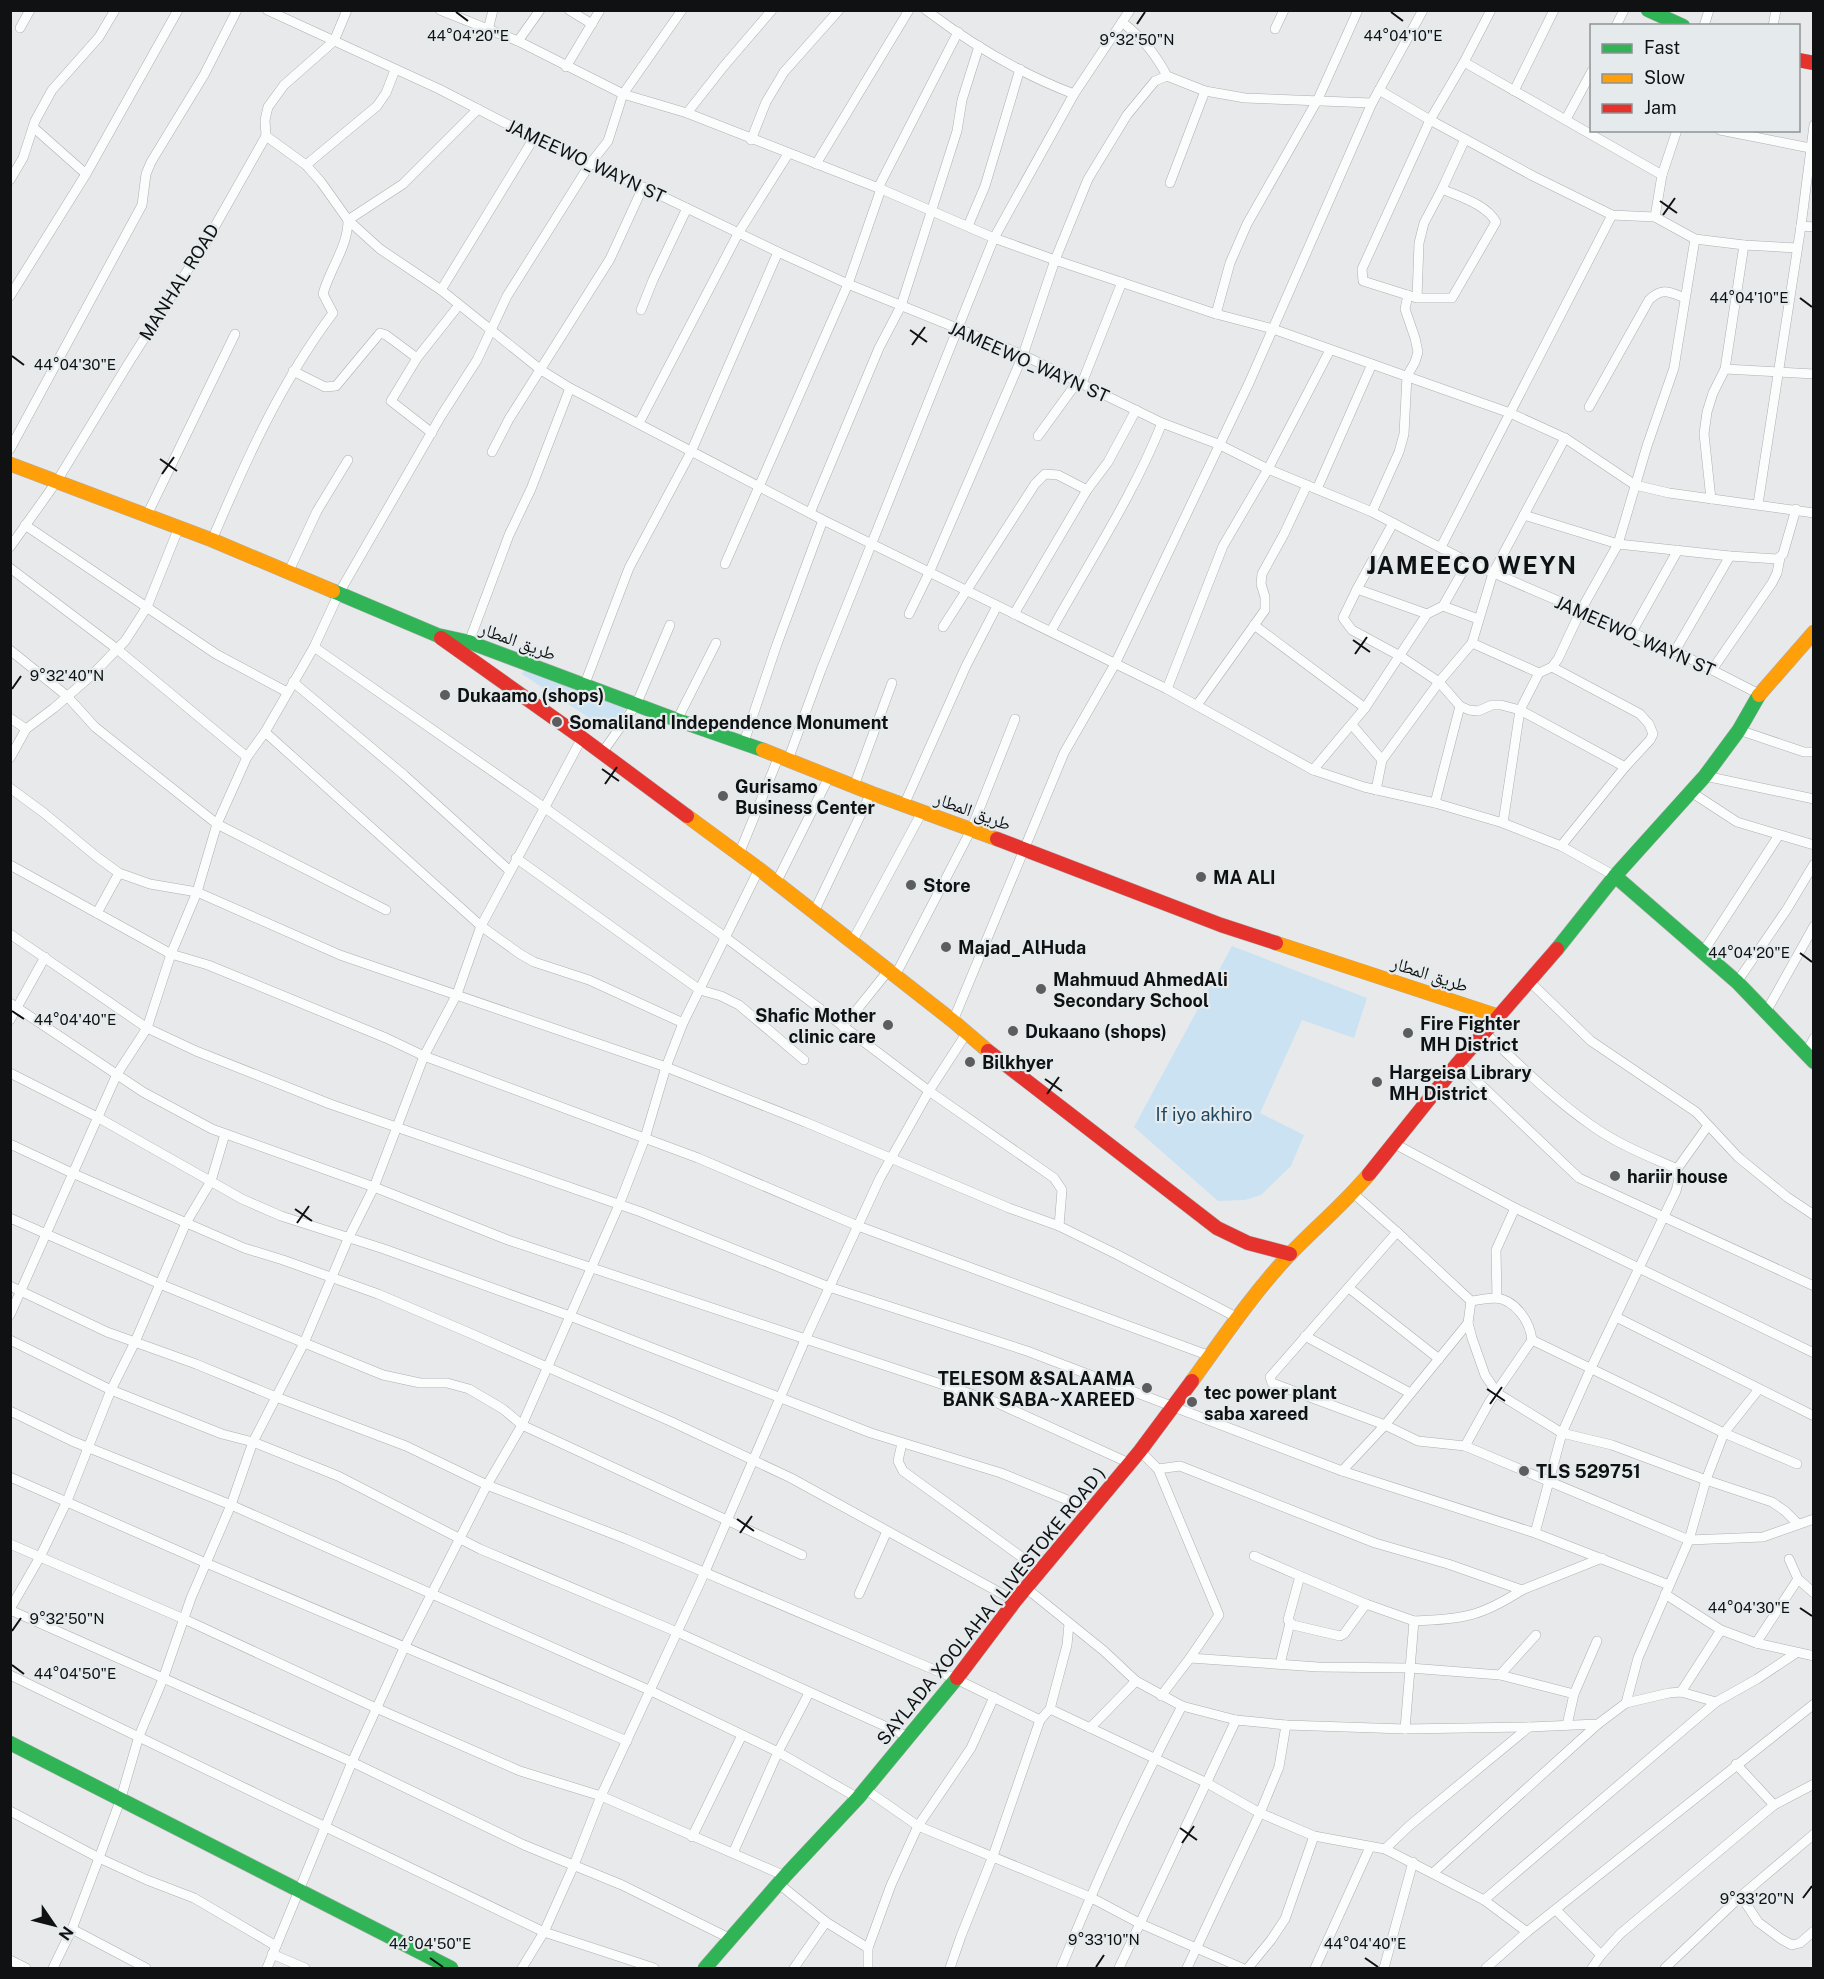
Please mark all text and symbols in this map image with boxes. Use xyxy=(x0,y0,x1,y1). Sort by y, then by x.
legend xyxy=(1590,24,1800,132)
text: 44°04'20"E xyxy=(427,27,509,44)
text: 44°04'10"E xyxy=(1363,27,1443,44)
text: 9°32'50"N xyxy=(1100,31,1174,48)
text: Fast xyxy=(1644,37,1680,58)
text: Slow xyxy=(1644,67,1685,88)
text: Jam xyxy=(1644,97,1677,118)
street label: JAMEEWO_WAYN ST xyxy=(503,115,669,207)
street label: MANHAL ROAD xyxy=(135,220,223,344)
text: 44°04'10"E xyxy=(1709,289,1789,306)
street label: JAMEEWO_WAYN ST xyxy=(946,317,1113,407)
text: 44°04'30"E xyxy=(34,356,116,373)
district label: JAMEECO WEYN xyxy=(1367,551,1577,579)
street label: JAMEEWO_WAYN ST xyxy=(1552,591,1719,681)
street label: طريق المطار xyxy=(476,617,559,665)
text: 9°32'40"N xyxy=(30,667,104,684)
place label: Dukaamo (shops) xyxy=(457,685,604,706)
marker: Dukaamo (shops) xyxy=(438,688,452,702)
place label: Somaliland Independence Monument xyxy=(569,712,889,733)
marker: Somaliland Independence Monument xyxy=(550,715,564,729)
place label: Gurisamo Business Center xyxy=(735,776,876,818)
street label: طريق المطار xyxy=(931,787,1014,835)
marker: Gurisamo Business Center xyxy=(716,789,730,803)
place label: MA ALI xyxy=(1213,867,1276,888)
marker: MA ALI xyxy=(1194,870,1208,884)
place label: Store xyxy=(923,875,971,896)
marker: Store xyxy=(904,878,918,892)
place label: Majad_AlHuda xyxy=(958,937,1086,958)
marker: Majad_AlHuda xyxy=(939,940,953,954)
text: 44°04'20"E xyxy=(1708,944,1790,961)
street label: طريق المطار xyxy=(1388,951,1471,997)
place label: Mahmuud AhmedAli Secondary School xyxy=(1053,969,1228,1011)
marker: Mahmuud AhmedAli Secondary School xyxy=(1034,982,1048,996)
place label: Shafic Mother clinic care xyxy=(755,1005,877,1047)
text: 44°04'40"E xyxy=(34,1011,116,1028)
place label: Fire Fighter MH District xyxy=(1420,1013,1521,1055)
marker: Shafic Mother clinic care xyxy=(881,1018,895,1032)
place label: Dukaano (shops) xyxy=(1025,1021,1167,1042)
marker: Dukaano (shops) xyxy=(1006,1024,1020,1038)
marker: Fire Fighter MH District xyxy=(1401,1026,1415,1040)
place label: Bilkhyer xyxy=(982,1052,1054,1073)
marker: Bilkhyer xyxy=(963,1055,977,1069)
place label: Hargeisa Library MH District xyxy=(1389,1062,1532,1104)
marker: Hargeisa Library MH District xyxy=(1370,1075,1384,1089)
park label: If iyo akhiro xyxy=(1155,1104,1253,1125)
place label: hariir house xyxy=(1627,1166,1728,1187)
marker: hariir house xyxy=(1608,1169,1622,1183)
place label: TELESOM &SALAAMA BANK SABA~XAREED xyxy=(938,1368,1135,1410)
marker: TELESOM &SALAAMA BANK SABA~XAREED xyxy=(1140,1381,1154,1395)
place label: tec power plant saba xareed xyxy=(1204,1382,1337,1424)
marker: tec power plant saba xareed xyxy=(1185,1395,1199,1409)
place label: TLS 529751 xyxy=(1536,1461,1641,1482)
street label: SAYLADA XOOLAHA ( LIVESTOKE ROAD ) xyxy=(872,1463,1110,1749)
marker: TLS 529751 xyxy=(1517,1464,1531,1478)
text: 44°04'30"E xyxy=(1708,1599,1790,1616)
text: 9°32'50"N xyxy=(30,1610,104,1627)
text: 44°04'50"E xyxy=(34,1665,116,1682)
text: 9°33'20"N xyxy=(1720,1890,1794,1907)
north arrow xyxy=(24,1895,84,1955)
text: N xyxy=(55,1923,77,1944)
text: 9°33'10"N xyxy=(1068,1931,1140,1948)
text: 44°04'50"E xyxy=(389,1935,471,1952)
text: 44°04'40"E xyxy=(1324,1935,1406,1952)

